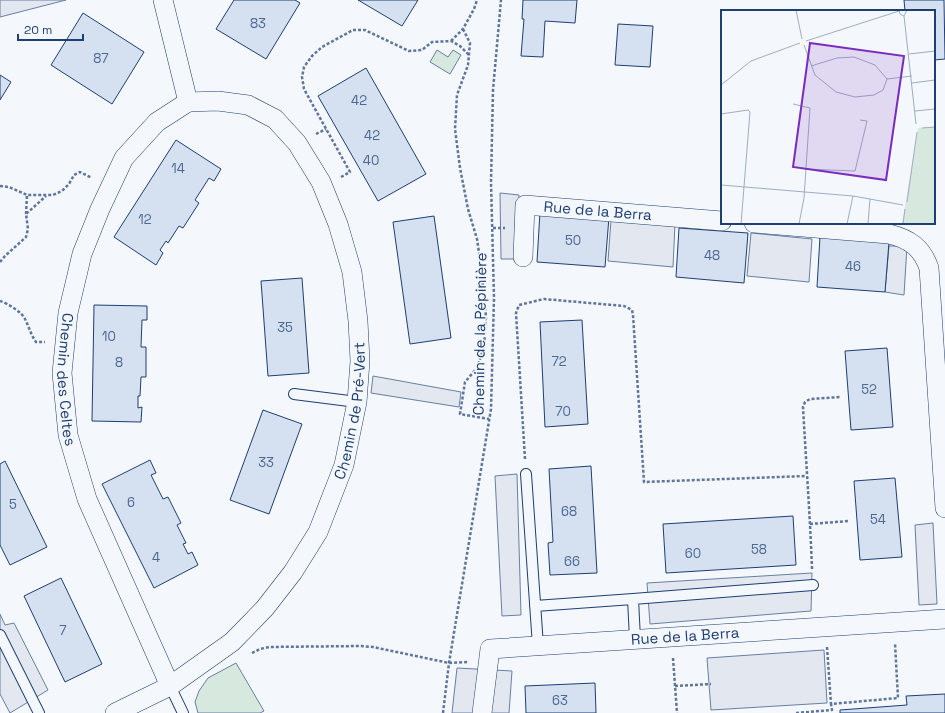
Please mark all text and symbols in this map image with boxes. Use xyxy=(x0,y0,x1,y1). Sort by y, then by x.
inset map xyxy=(721,10,935,224)
house number: 83 xyxy=(250,15,266,32)
scale bar xyxy=(18,16,83,42)
text: 20 m xyxy=(24,22,52,38)
house number: 87 xyxy=(93,50,109,67)
house number: 42 xyxy=(351,92,367,109)
house number: 42 xyxy=(364,127,380,144)
house number: 40 xyxy=(363,152,379,169)
house number: 14 xyxy=(171,160,185,177)
street label: Rue de la Berra xyxy=(543,197,653,224)
house number: 12 xyxy=(138,211,152,228)
house number: 50 xyxy=(565,232,581,249)
house number: 48 xyxy=(704,247,720,264)
street label: Chemin de la Pépinière xyxy=(469,252,490,416)
house number: 46 xyxy=(845,258,861,275)
street label: Chemin des Celtes xyxy=(53,312,81,448)
house number: 35 xyxy=(277,319,293,336)
house number: 10 xyxy=(102,328,116,345)
street label: Chemin de Pré-Vert xyxy=(329,342,369,482)
house number: 72 xyxy=(551,353,567,370)
house number: 8 xyxy=(115,354,123,371)
house number: 52 xyxy=(861,381,877,398)
house number: 70 xyxy=(555,403,571,420)
house number: 33 xyxy=(258,454,274,471)
house number: 6 xyxy=(127,494,135,511)
house number: 5 xyxy=(9,496,17,513)
house number: 68 xyxy=(561,503,577,520)
house number: 54 xyxy=(870,511,886,528)
house number: 58 xyxy=(751,541,767,558)
house number: 60 xyxy=(685,545,701,562)
house number: 4 xyxy=(152,549,160,566)
house number: 66 xyxy=(564,553,580,570)
house number: 7 xyxy=(59,622,67,639)
street label: Rue de la Berra xyxy=(630,623,740,649)
house number: 63 xyxy=(552,692,568,709)

